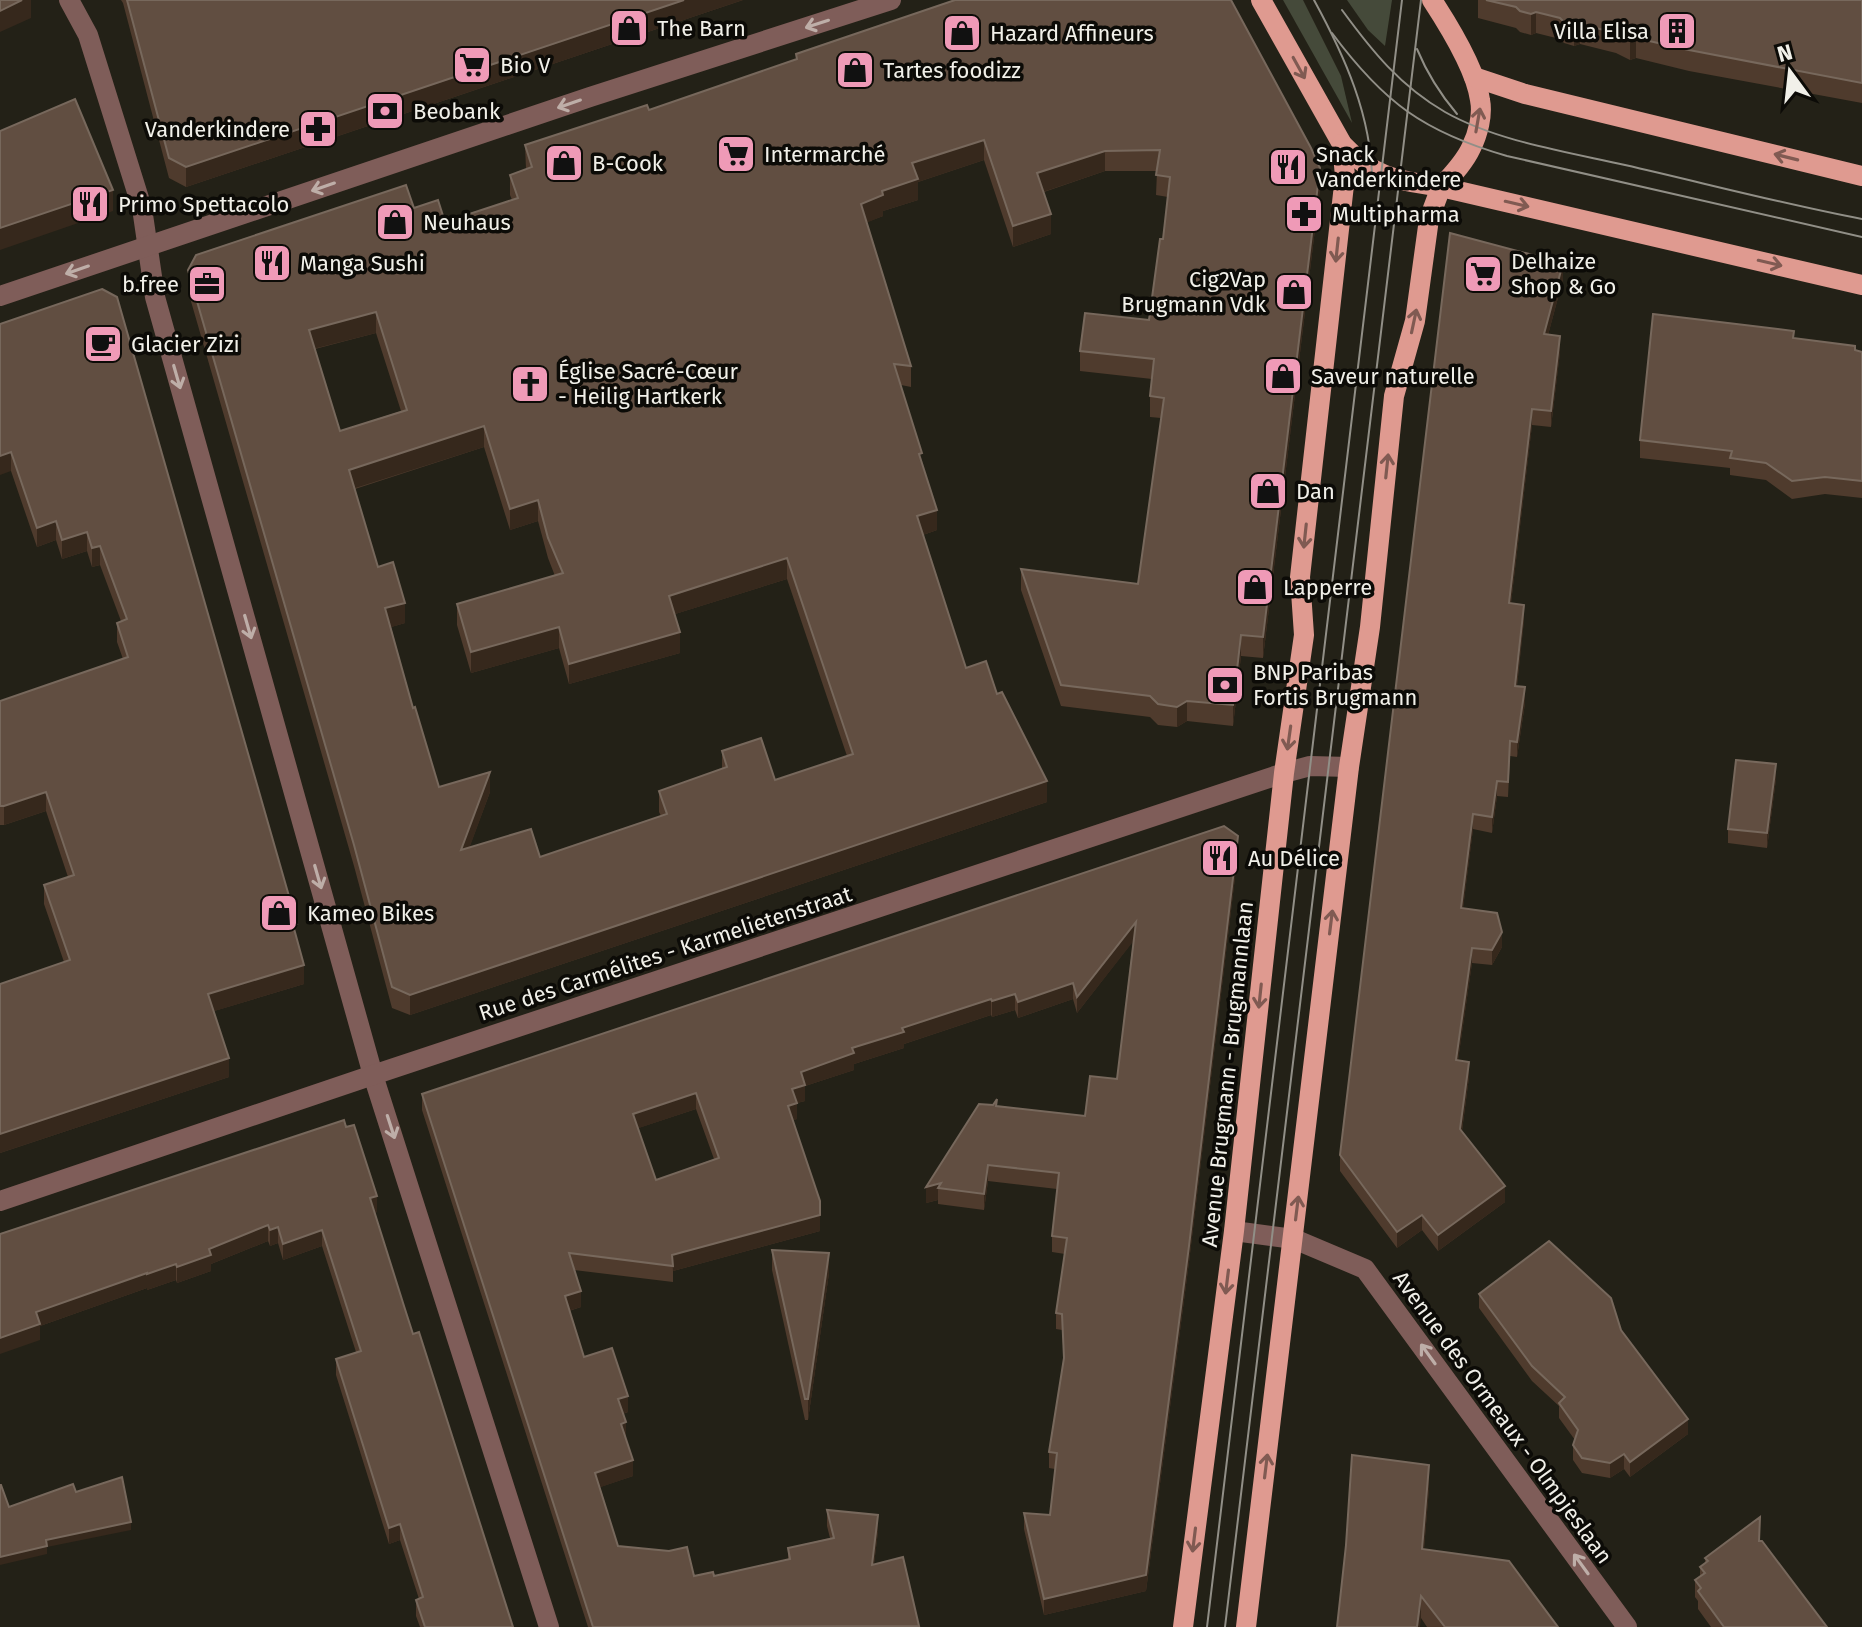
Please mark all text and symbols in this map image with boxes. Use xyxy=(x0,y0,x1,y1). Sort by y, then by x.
shop icon: The Barn xyxy=(608,7,650,49)
building icon: Villa Elisa xyxy=(1656,10,1698,52)
shop icon: Hazard Affineurs xyxy=(941,12,983,54)
place label: The Barn xyxy=(657,15,746,42)
one-way arrow xyxy=(804,17,830,32)
place label: Villa Elisa xyxy=(1554,18,1649,45)
place label: Hazard Affineurs xyxy=(990,20,1154,47)
north arrow xyxy=(1750,32,1830,112)
text: N xyxy=(1774,38,1795,68)
supermarket icon: Bio V xyxy=(451,44,493,86)
shop icon: Tartes foodizz xyxy=(834,49,876,91)
place label: Bio V xyxy=(500,52,551,79)
one-way arrow xyxy=(1291,56,1307,79)
place label: Tartes foodizz xyxy=(883,57,1021,84)
bank icon: Beobank xyxy=(364,90,406,132)
place label: Beobank xyxy=(413,98,501,125)
one-way arrow xyxy=(557,98,582,113)
pharmacy icon: Vanderkindere xyxy=(297,108,339,150)
one-way arrow xyxy=(1472,108,1487,133)
place label: Vanderkindere xyxy=(145,116,290,143)
supermarket icon: Intermarché xyxy=(715,133,757,175)
place label: Intermarché xyxy=(764,141,886,168)
place label: Snack Vanderkindere xyxy=(1316,141,1461,193)
shop icon: B-Cook xyxy=(543,142,585,184)
restaurant icon: Snack Vanderkindere xyxy=(1267,146,1309,188)
one-way arrow xyxy=(1774,149,1800,164)
place label: B-Cook xyxy=(592,150,664,177)
one-way arrow xyxy=(311,180,336,195)
restaurant icon: Primo Spettacolo xyxy=(69,183,111,225)
place label: Primo Spettacolo xyxy=(118,191,289,218)
pharmacy icon: Multipharma xyxy=(1283,193,1325,235)
one-way arrow xyxy=(1504,197,1529,212)
shop icon: Neuhaus xyxy=(374,201,416,243)
place label: Multipharma xyxy=(1332,201,1460,228)
place label: Neuhaus xyxy=(423,209,511,236)
one-way arrow xyxy=(1329,236,1344,262)
restaurant icon: Manga Sushi xyxy=(251,242,293,284)
place label: Delhaize Shop & Go xyxy=(1511,248,1616,300)
place label: Manga Sushi xyxy=(300,250,425,277)
supermarket icon: Delhaize Shop & Go xyxy=(1462,253,1504,295)
one-way arrow xyxy=(1757,256,1782,271)
office icon: b.free xyxy=(186,263,228,305)
one-way arrow xyxy=(64,264,89,279)
place label: Cig2Vap Brugmann Vdk xyxy=(1121,266,1267,318)
place label: b.free xyxy=(122,271,179,298)
shop icon: Cig2Vap Brugmann Vdk xyxy=(1273,271,1315,313)
one-way arrow xyxy=(1407,308,1422,334)
cafe icon: Glacier Zizi xyxy=(82,323,124,365)
place label: Glacier Zizi xyxy=(131,331,240,358)
shop icon: Saveur naturelle xyxy=(1262,355,1304,397)
place label: Église Sacré-Cœur - Heilig Hartkerk xyxy=(558,358,739,410)
one-way arrow xyxy=(170,363,185,389)
church icon: Église Sacré-Cœur - Heilig Hartkerk xyxy=(509,363,551,405)
place label: Saveur naturelle xyxy=(1311,363,1475,390)
one-way arrow xyxy=(1379,453,1394,480)
shop icon: Dan xyxy=(1247,470,1289,512)
place label: Dan xyxy=(1296,478,1335,505)
one-way arrow xyxy=(1297,523,1312,548)
shop icon: Lapperre xyxy=(1234,566,1276,608)
place label: Lapperre xyxy=(1283,574,1372,601)
one-way arrow xyxy=(241,613,256,639)
place label: BNP Paribas Fortis Brugmann xyxy=(1253,659,1417,711)
bank icon: BNP Paribas Fortis Brugmann xyxy=(1204,664,1246,706)
one-way arrow xyxy=(1281,725,1296,750)
restaurant icon: Au Délice xyxy=(1199,837,1241,879)
place label: Au Délice xyxy=(1248,845,1340,872)
one-way arrow xyxy=(311,864,326,890)
street label: Rue des Carmélites - Karmelietenstraat xyxy=(475,880,855,1027)
shop icon: Kameo Bikes xyxy=(258,892,300,934)
place label: Kameo Bikes xyxy=(307,900,434,927)
street label: Avenue Brugmann - Brugmannlaan xyxy=(1196,900,1259,1248)
one-way arrow xyxy=(1323,909,1338,936)
one-way arrow xyxy=(1252,982,1267,1009)
one-way arrow xyxy=(384,1113,399,1139)
one-way arrow xyxy=(1290,1195,1305,1222)
street label: Avenue des Ormeaux - Olmpjeslaan xyxy=(1387,1266,1618,1569)
one-way arrow xyxy=(1220,1268,1235,1295)
one-way arrow xyxy=(1419,1344,1436,1365)
one-way arrow xyxy=(1258,1453,1273,1480)
one-way arrow xyxy=(1187,1526,1202,1553)
one-way arrow xyxy=(1573,1554,1590,1575)

